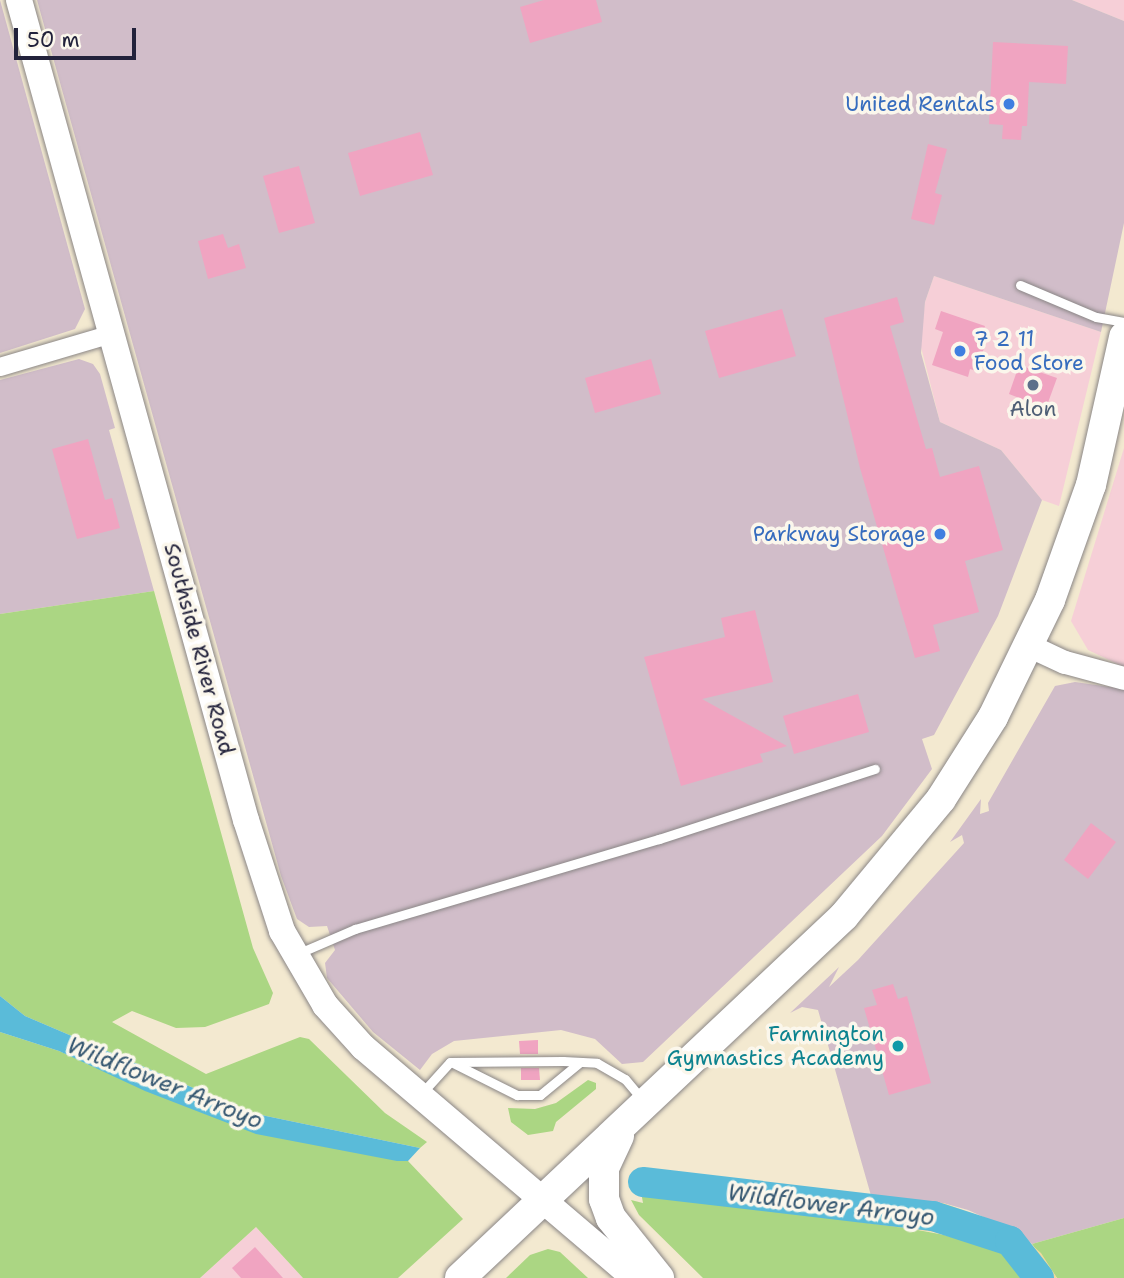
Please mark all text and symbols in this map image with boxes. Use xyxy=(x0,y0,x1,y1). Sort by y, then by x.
scale bar xyxy=(18,14,140,58)
text: 50 m xyxy=(27,26,80,54)
place label: United Rentals xyxy=(845,91,995,117)
marker: United Rentals xyxy=(1001,96,1017,112)
place label: 7 2 11 Food Store xyxy=(974,326,1084,376)
marker: 7 2 11 Food Store xyxy=(952,343,968,359)
marker: Alon xyxy=(1025,377,1041,393)
place label: Alon xyxy=(1010,396,1056,422)
place label: Parkway Storage xyxy=(753,521,926,547)
marker: Parkway Storage xyxy=(932,526,948,542)
street label: Southside River Road xyxy=(159,540,239,758)
place label: Farmington Gymnastics Academy xyxy=(667,1021,884,1071)
water label: Wildflower Arroyo xyxy=(63,1031,267,1135)
marker: Farmington Gymnastics Academy xyxy=(890,1038,906,1054)
water label: Wildflower Arroyo xyxy=(726,1179,936,1231)

